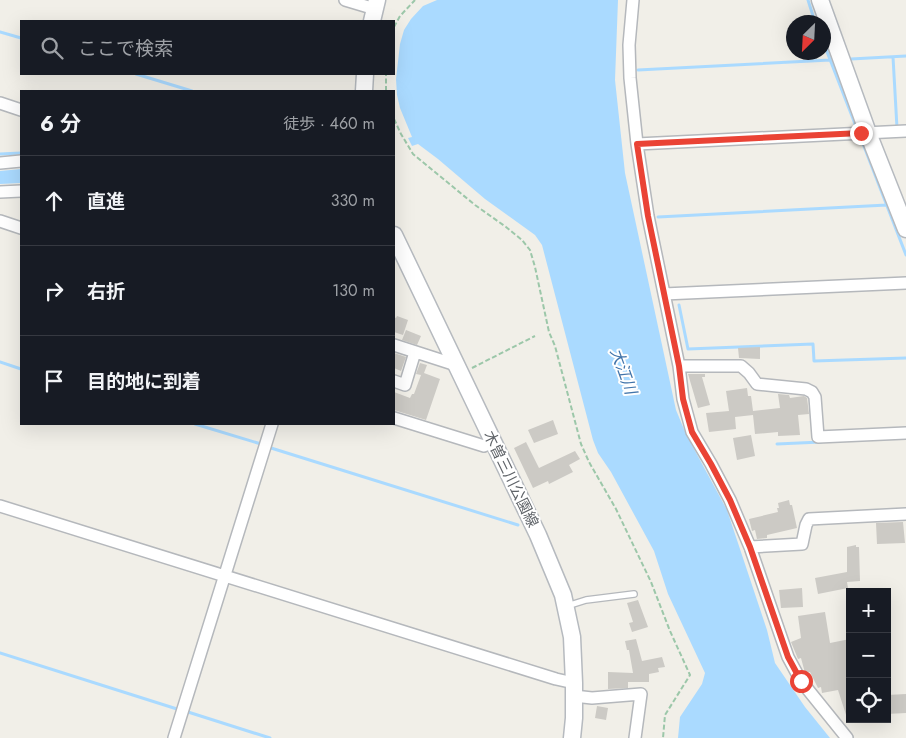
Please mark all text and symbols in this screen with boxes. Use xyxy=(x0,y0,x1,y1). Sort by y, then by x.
north arrow xyxy=(786,15,831,60)
search box xyxy=(20,20,395,75)
icon: search xyxy=(38,34,66,62)
text: ここで検索 xyxy=(78,35,173,62)
text: 6 分 xyxy=(40,109,81,139)
text: 徒歩 · 460 m xyxy=(283,112,375,135)
route end xyxy=(850,122,873,145)
icon: ahead xyxy=(40,187,68,215)
text: 直進 xyxy=(87,188,125,215)
text: 330 m xyxy=(331,189,375,212)
icon: right xyxy=(40,277,68,305)
text: 右折 xyxy=(87,278,125,305)
text: 130 m xyxy=(332,279,375,302)
water label: 大江川 xyxy=(605,345,643,400)
icon: arrive xyxy=(40,367,68,395)
text: 目的地に到着 xyxy=(87,368,201,395)
street label: 木曽三川公園線 xyxy=(478,427,544,531)
map controls xyxy=(846,588,891,723)
button: + xyxy=(846,588,891,633)
button: − xyxy=(846,633,891,678)
route start xyxy=(790,670,813,693)
button: locate xyxy=(846,678,891,723)

